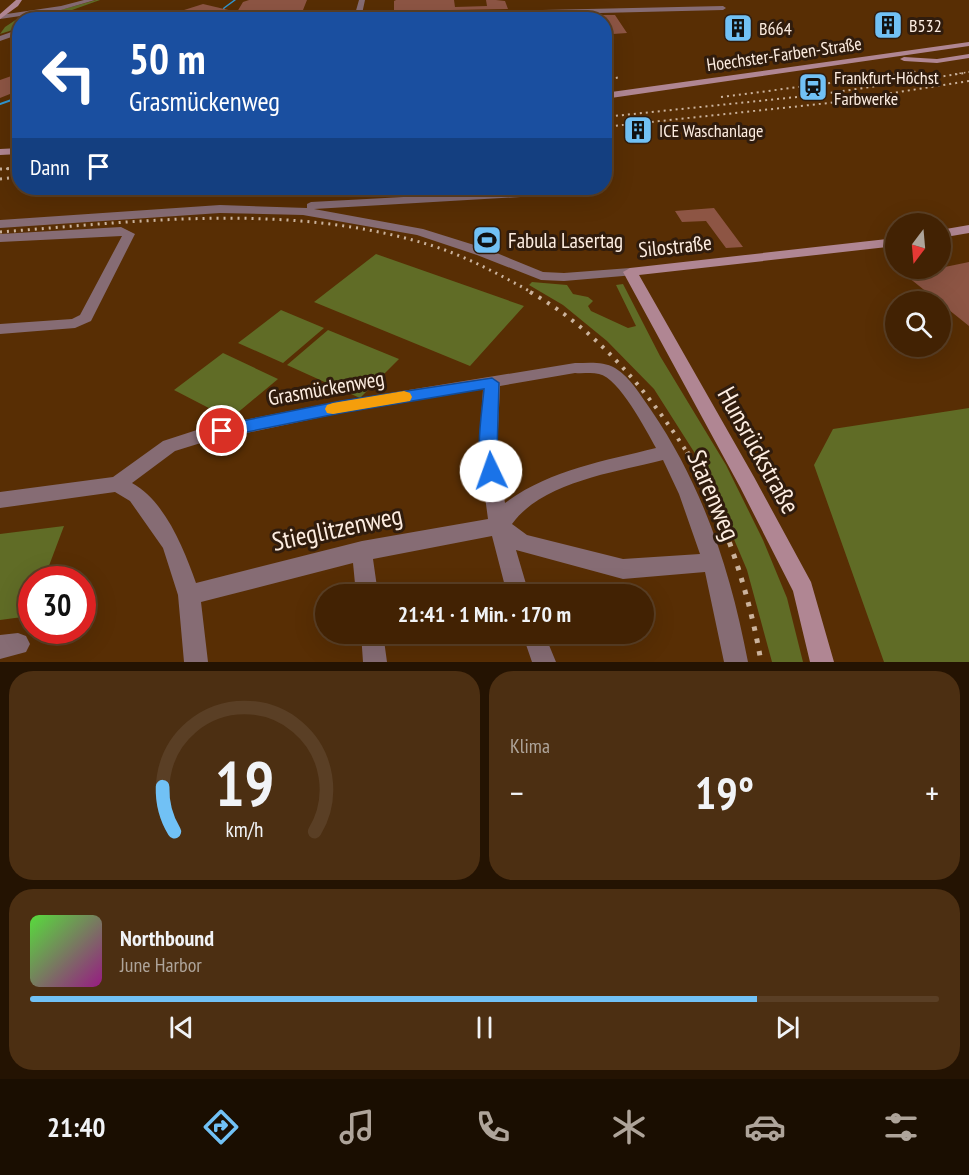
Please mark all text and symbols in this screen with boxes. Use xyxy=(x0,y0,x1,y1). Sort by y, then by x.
building icon: B532 xyxy=(872,9,904,41)
building icon: B664 xyxy=(722,12,754,44)
place label: B532 xyxy=(909,14,942,37)
place label: B664 xyxy=(759,17,792,40)
text: 50 m xyxy=(129,31,206,86)
street label: Hoechster-Farben-Straße xyxy=(705,32,863,76)
icon: left xyxy=(30,36,108,114)
place label: Frankfurt-Höchst Farbwerke xyxy=(834,66,939,110)
station icon: Frankfurt-Höchst Farbwerke xyxy=(797,71,829,103)
text: Grasmückenweg xyxy=(129,84,280,118)
building icon: ICE Waschanlage xyxy=(622,114,654,146)
place label: ICE Waschanlage xyxy=(659,119,764,142)
icon: arrive xyxy=(82,150,115,183)
text: Dann xyxy=(30,153,70,181)
north arrow xyxy=(885,213,951,279)
map controls xyxy=(885,213,951,357)
sports icon: Fabula Lasertag xyxy=(471,224,503,256)
place label: Fabula Lasertag xyxy=(508,227,623,254)
street label: Silostraße xyxy=(637,229,713,263)
button: search xyxy=(885,291,951,357)
street label: Grasmückenweg xyxy=(266,365,386,411)
street label: Hunsrückstraße xyxy=(711,381,807,519)
pin xyxy=(196,405,247,456)
icon: arrive xyxy=(205,414,238,447)
position arrow xyxy=(459,439,523,503)
street label: Starenweg xyxy=(680,445,748,545)
street label: Stieglitzenweg xyxy=(269,498,405,558)
speed limit sign: 30 xyxy=(18,566,96,644)
text: 21:41 · 1 Min. · 170 m xyxy=(398,600,571,628)
text: Klima xyxy=(510,733,550,759)
text: 19 xyxy=(215,742,274,823)
text: 19° xyxy=(695,763,754,821)
text: − xyxy=(510,771,524,814)
text: + xyxy=(925,771,939,814)
text: km/h xyxy=(225,816,264,844)
text: Northbound xyxy=(120,924,214,952)
text: June Harbor xyxy=(120,952,202,978)
icon: previous xyxy=(165,1011,198,1044)
icon: pause xyxy=(468,1011,501,1044)
icon: next xyxy=(771,1011,804,1044)
icon: directions xyxy=(200,1106,242,1148)
icon: music xyxy=(336,1106,378,1148)
icon: phone xyxy=(472,1106,514,1148)
icon: climate xyxy=(608,1106,650,1148)
icon: car xyxy=(744,1106,786,1148)
icon: filters xyxy=(880,1106,922,1148)
text: 21:40 xyxy=(47,1110,105,1144)

